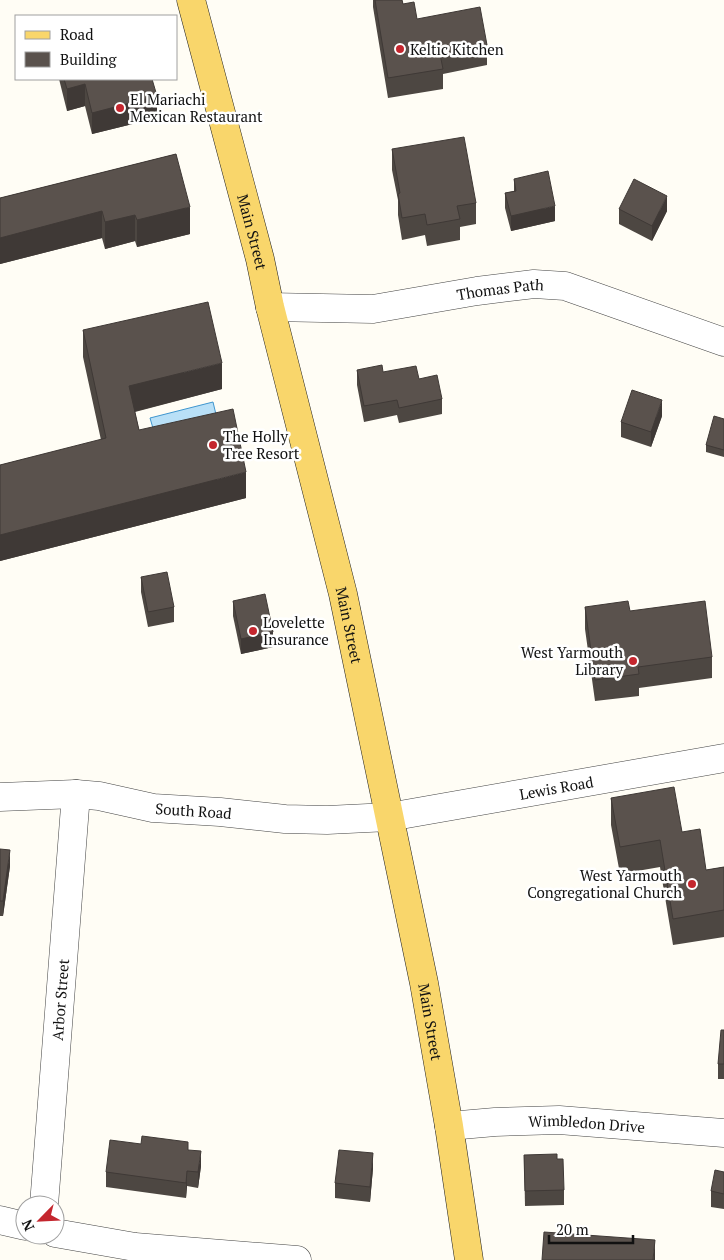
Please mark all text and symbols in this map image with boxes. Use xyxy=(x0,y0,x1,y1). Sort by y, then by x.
legend xyxy=(15,15,178,80)
text: Road xyxy=(60,24,93,44)
place label: Keltic Kitchen xyxy=(410,39,504,59)
marker: Keltic Kitchen xyxy=(394,43,406,55)
text: Building xyxy=(60,49,118,69)
place label: El Mariachi Mexican Restaurant xyxy=(130,89,263,126)
marker: El Mariachi Mexican Restaurant xyxy=(114,102,126,114)
street label: Main Street xyxy=(233,192,272,272)
street label: Thomas Path xyxy=(455,274,545,304)
place label: The Holly Tree Resort xyxy=(223,426,300,463)
marker: The Holly Tree Resort xyxy=(207,439,219,451)
street label: Main Street xyxy=(332,585,367,666)
place label: Lovelette Insurance xyxy=(263,612,329,649)
marker: Lovelette Insurance xyxy=(247,625,259,637)
place label: West Yarmouth Library xyxy=(521,642,623,679)
marker: West Yarmouth Library xyxy=(627,655,639,667)
street label: Lewis Road xyxy=(518,771,595,804)
street label: South Road xyxy=(155,798,233,823)
place label: West Yarmouth Congregational Church xyxy=(527,865,682,902)
marker: West Yarmouth Congregational Church xyxy=(686,878,698,890)
street label: Arbor Street xyxy=(47,958,73,1041)
street label: Main Street xyxy=(414,982,447,1062)
street label: Wimbledon Drive xyxy=(528,1110,646,1137)
north arrow xyxy=(15,1195,65,1245)
scale bar xyxy=(549,1212,633,1244)
text: N xyxy=(17,1216,39,1234)
text: 20 m xyxy=(556,1219,589,1239)

